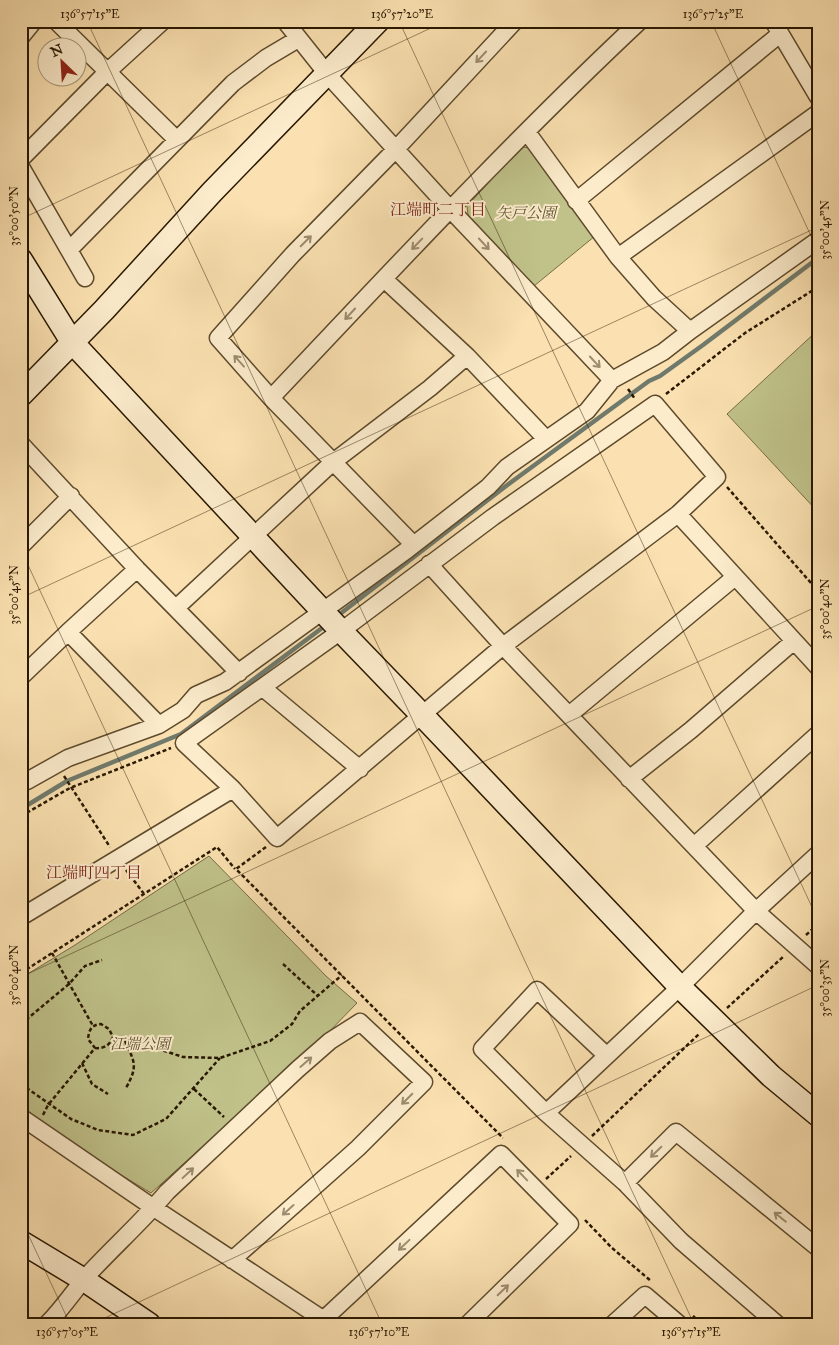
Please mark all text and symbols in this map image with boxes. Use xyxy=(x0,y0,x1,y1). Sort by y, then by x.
text: 136°57'15"E xyxy=(60,7,120,21)
text: 136°57'20"E xyxy=(371,7,433,21)
text: 136°57'25"E xyxy=(683,7,744,21)
north arrow xyxy=(38,38,88,88)
text: N xyxy=(48,40,66,61)
one-way arrow xyxy=(475,50,487,63)
text: 35°00'50"N xyxy=(7,186,21,246)
district label: 江端町二丁目 xyxy=(390,200,486,219)
text: 35°00'45"N xyxy=(818,200,832,260)
park label: 矢戸公園 xyxy=(496,204,559,222)
one-way arrow xyxy=(300,235,312,247)
one-way arrow xyxy=(411,237,423,250)
one-way arrow xyxy=(478,238,490,251)
one-way arrow xyxy=(344,308,356,320)
one-way arrow xyxy=(233,355,245,368)
one-way arrow xyxy=(589,356,601,369)
text: 35°00'45"N xyxy=(7,565,21,625)
text: 35°00'40"N xyxy=(818,578,832,640)
district label: 江端町四丁目 xyxy=(46,863,142,882)
text: 35°00'40"N xyxy=(7,944,21,1006)
text: 35°00'35"N xyxy=(818,959,832,1017)
park label: 江端公園 xyxy=(110,1035,173,1053)
one-way arrow xyxy=(300,1056,313,1068)
one-way arrow xyxy=(401,1093,413,1106)
one-way arrow xyxy=(650,1146,662,1158)
one-way arrow xyxy=(181,1167,194,1179)
one-way arrow xyxy=(515,1169,528,1181)
one-way arrow xyxy=(282,1204,295,1216)
one-way arrow xyxy=(774,1211,787,1222)
one-way arrow xyxy=(397,1239,410,1251)
one-way arrow xyxy=(496,1284,508,1296)
text: 136°57'05"E xyxy=(36,1325,98,1339)
text: 136°57'10"E xyxy=(349,1325,410,1339)
text: 136°57'15"E xyxy=(661,1325,721,1339)

